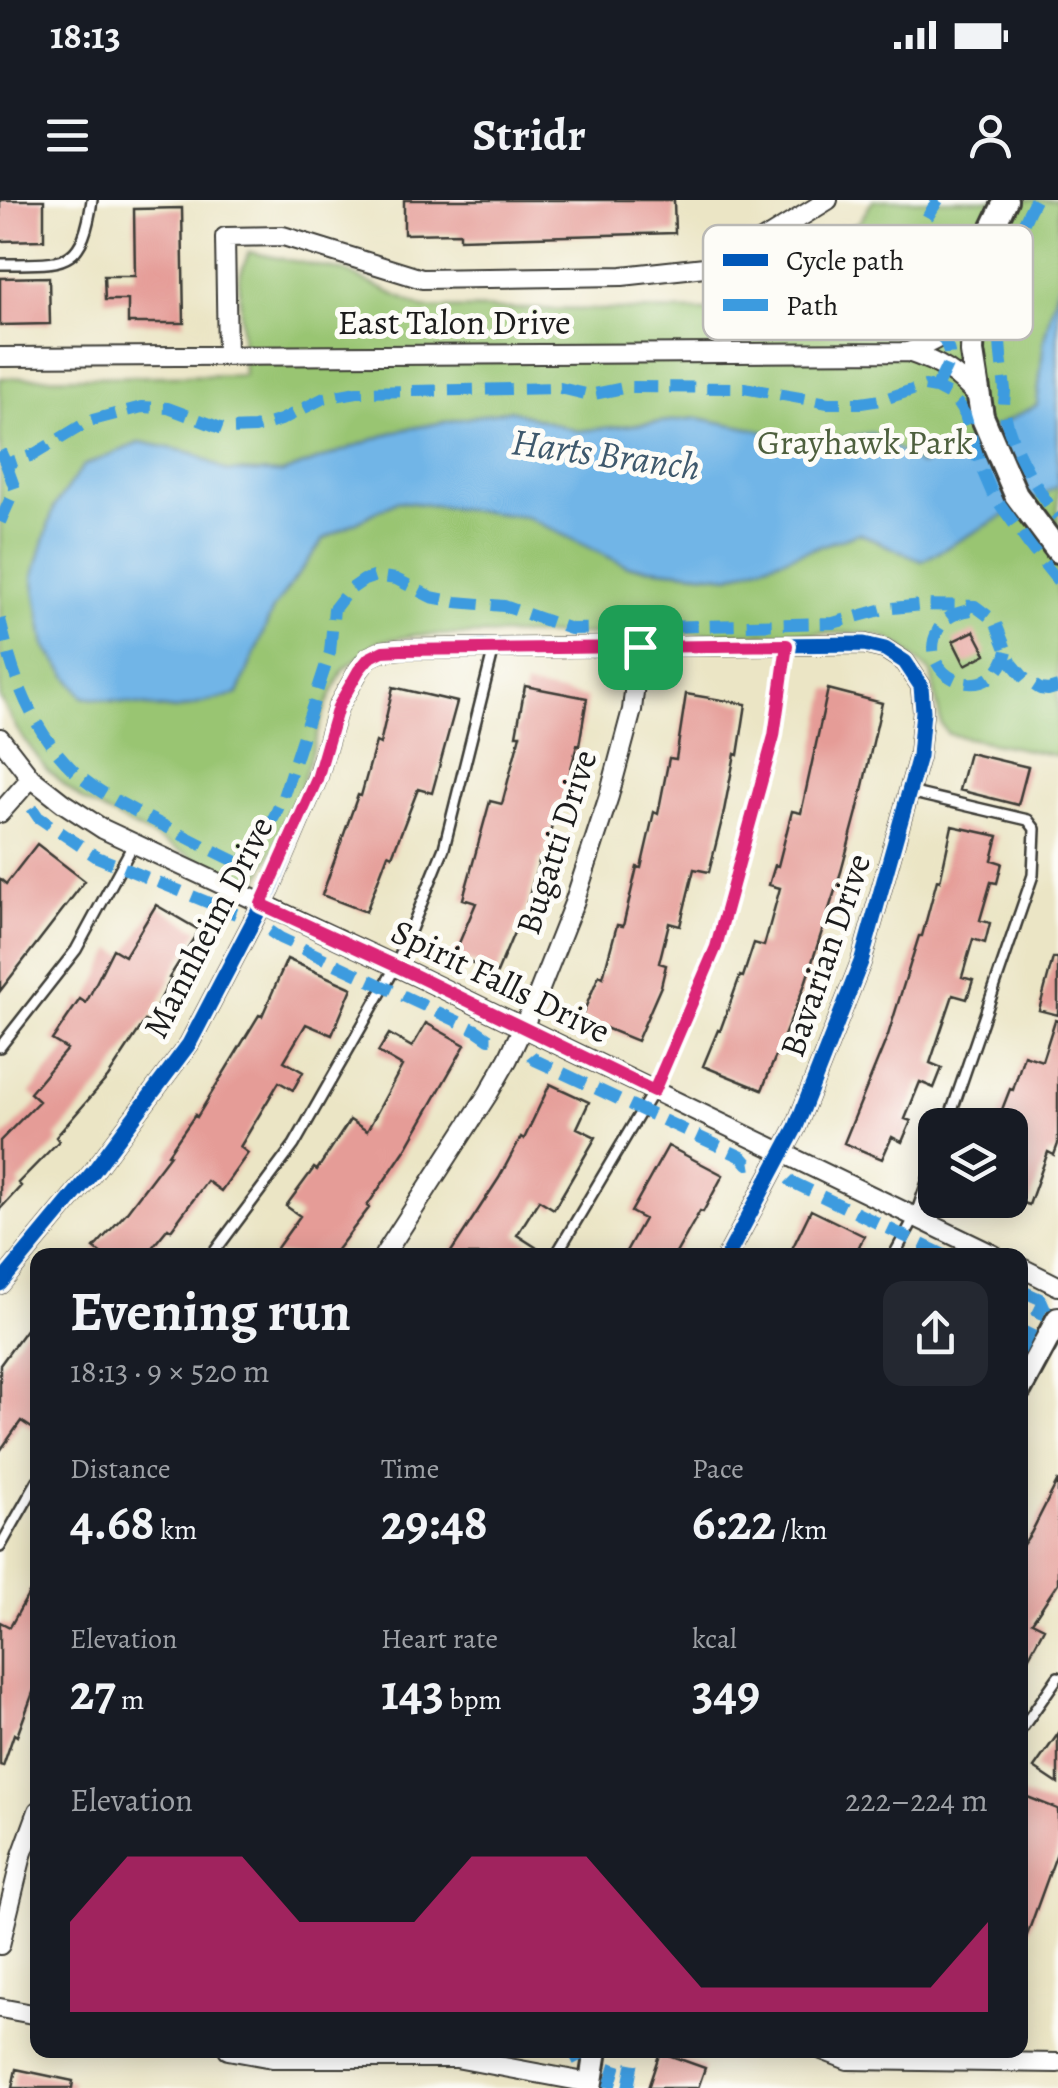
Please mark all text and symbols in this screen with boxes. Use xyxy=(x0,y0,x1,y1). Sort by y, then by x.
text: 18:13 xyxy=(50,9,121,61)
text: Stridr xyxy=(472,104,586,166)
icon: menu xyxy=(40,108,95,163)
icon: person xyxy=(963,108,1018,163)
legend xyxy=(703,225,1033,340)
text: Cycle path xyxy=(786,242,904,280)
text: Path xyxy=(786,287,838,325)
street label: East Talon Drive xyxy=(337,298,571,346)
water label: Harts Branch xyxy=(508,415,704,493)
park label: Grayhawk Park xyxy=(757,418,973,466)
pin xyxy=(598,605,683,690)
icon: arrive xyxy=(613,620,668,675)
street label: Bugatti Drive xyxy=(504,743,608,941)
street label: Mannheim Drive xyxy=(131,808,285,1046)
street label: Bavarian Drive xyxy=(768,847,882,1063)
street label: Spirit Falls Drive xyxy=(384,907,618,1055)
map controls xyxy=(918,1108,1028,1218)
button: layers xyxy=(918,1108,1028,1218)
text: Evening run xyxy=(70,1274,351,1349)
button: share xyxy=(883,1281,988,1386)
text: 18:13 · 9 × 520 m xyxy=(70,1349,270,1393)
text: Distance xyxy=(70,1450,170,1488)
text: Time xyxy=(381,1450,439,1488)
text: Pace xyxy=(692,1450,744,1488)
text: 4.68 xyxy=(70,1488,155,1556)
text: 29:48 xyxy=(381,1488,488,1556)
text: 6:22 xyxy=(692,1488,776,1556)
text: km xyxy=(155,1511,197,1549)
text: /km xyxy=(776,1511,828,1549)
text: Elevation xyxy=(70,1620,177,1658)
text: Heart rate xyxy=(381,1620,498,1658)
text: kcal xyxy=(692,1620,737,1658)
text: 27 xyxy=(70,1658,116,1726)
text: 143 xyxy=(381,1658,444,1726)
text: 349 xyxy=(692,1658,760,1726)
text: m xyxy=(116,1681,144,1719)
text: bpm xyxy=(444,1681,502,1719)
text: Elevation xyxy=(70,1778,193,1822)
text: 222–224 m xyxy=(845,1778,988,1822)

